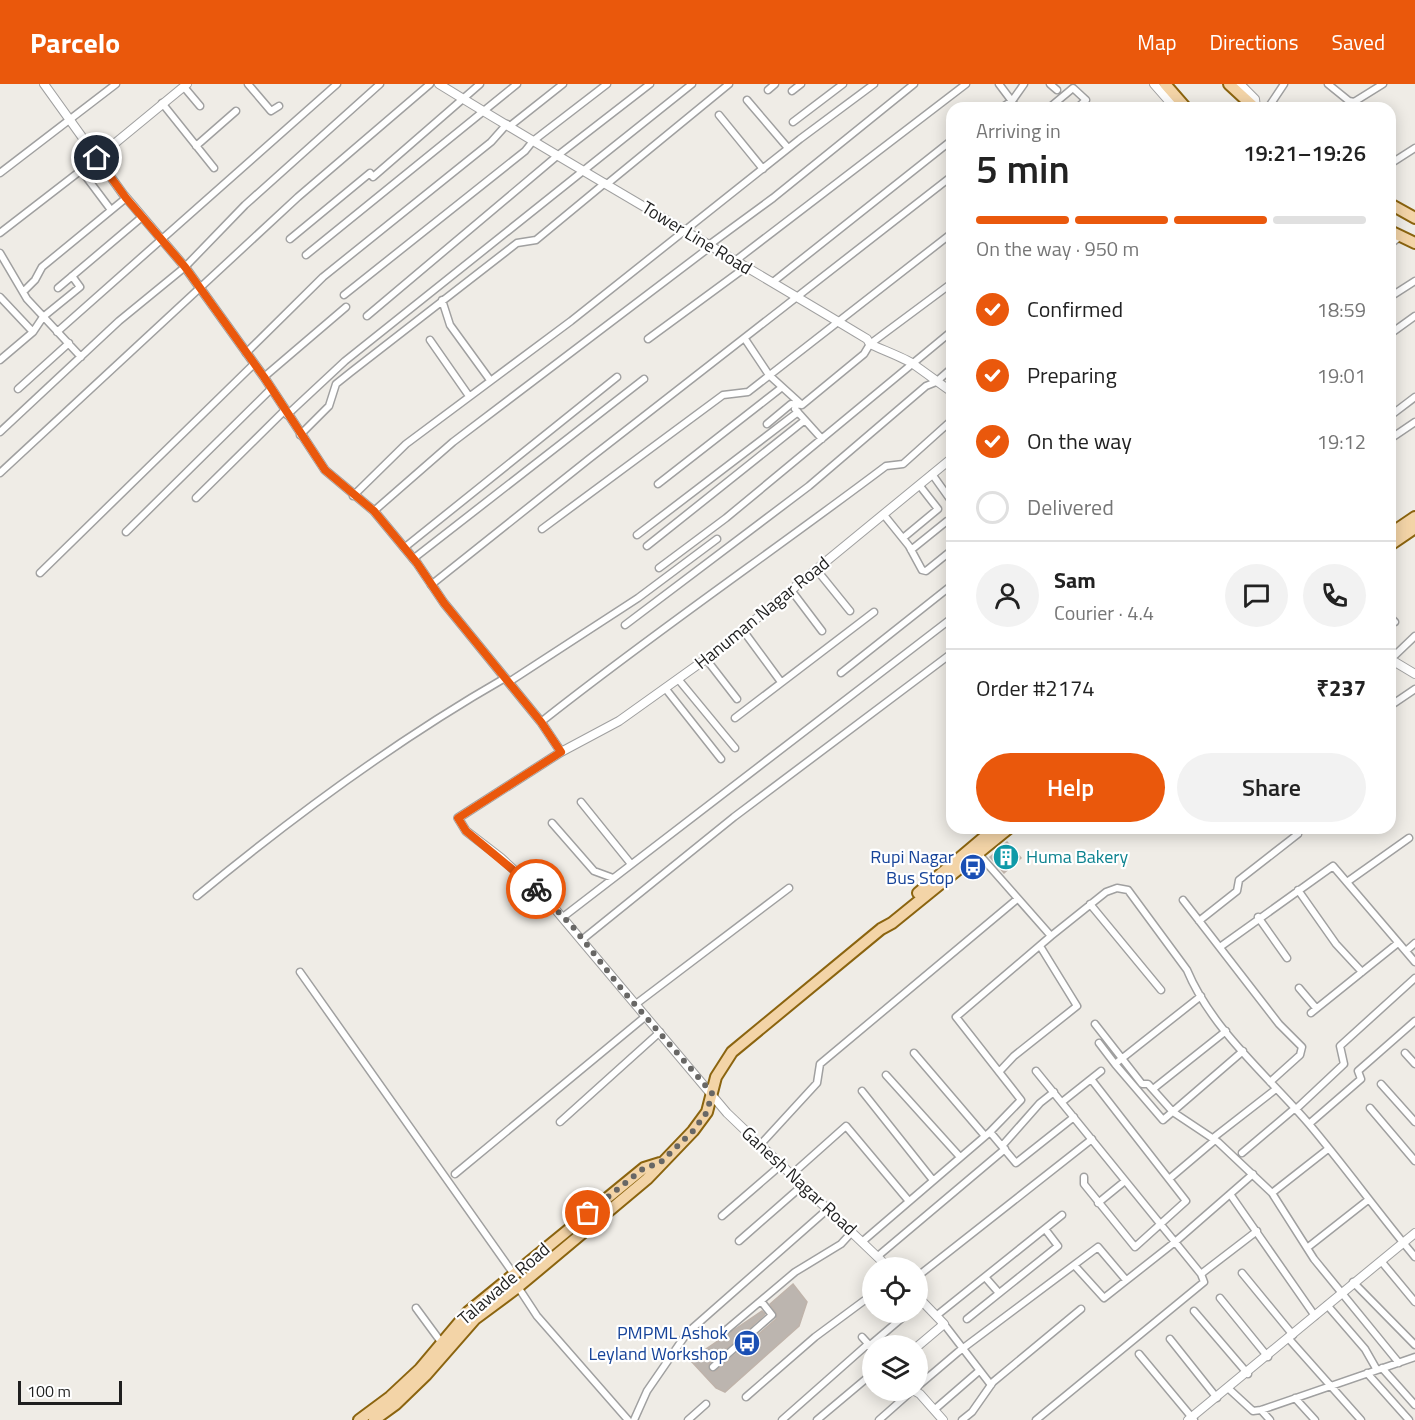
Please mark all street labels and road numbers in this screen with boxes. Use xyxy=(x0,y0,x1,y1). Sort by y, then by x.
street label: Tower Line Road xyxy=(637,194,758,281)
street label: Hanuman Nagar Road xyxy=(688,550,835,676)
street label: Ganesh Nagar Road xyxy=(735,1120,863,1241)
street label: Talawade Road xyxy=(452,1236,556,1331)

